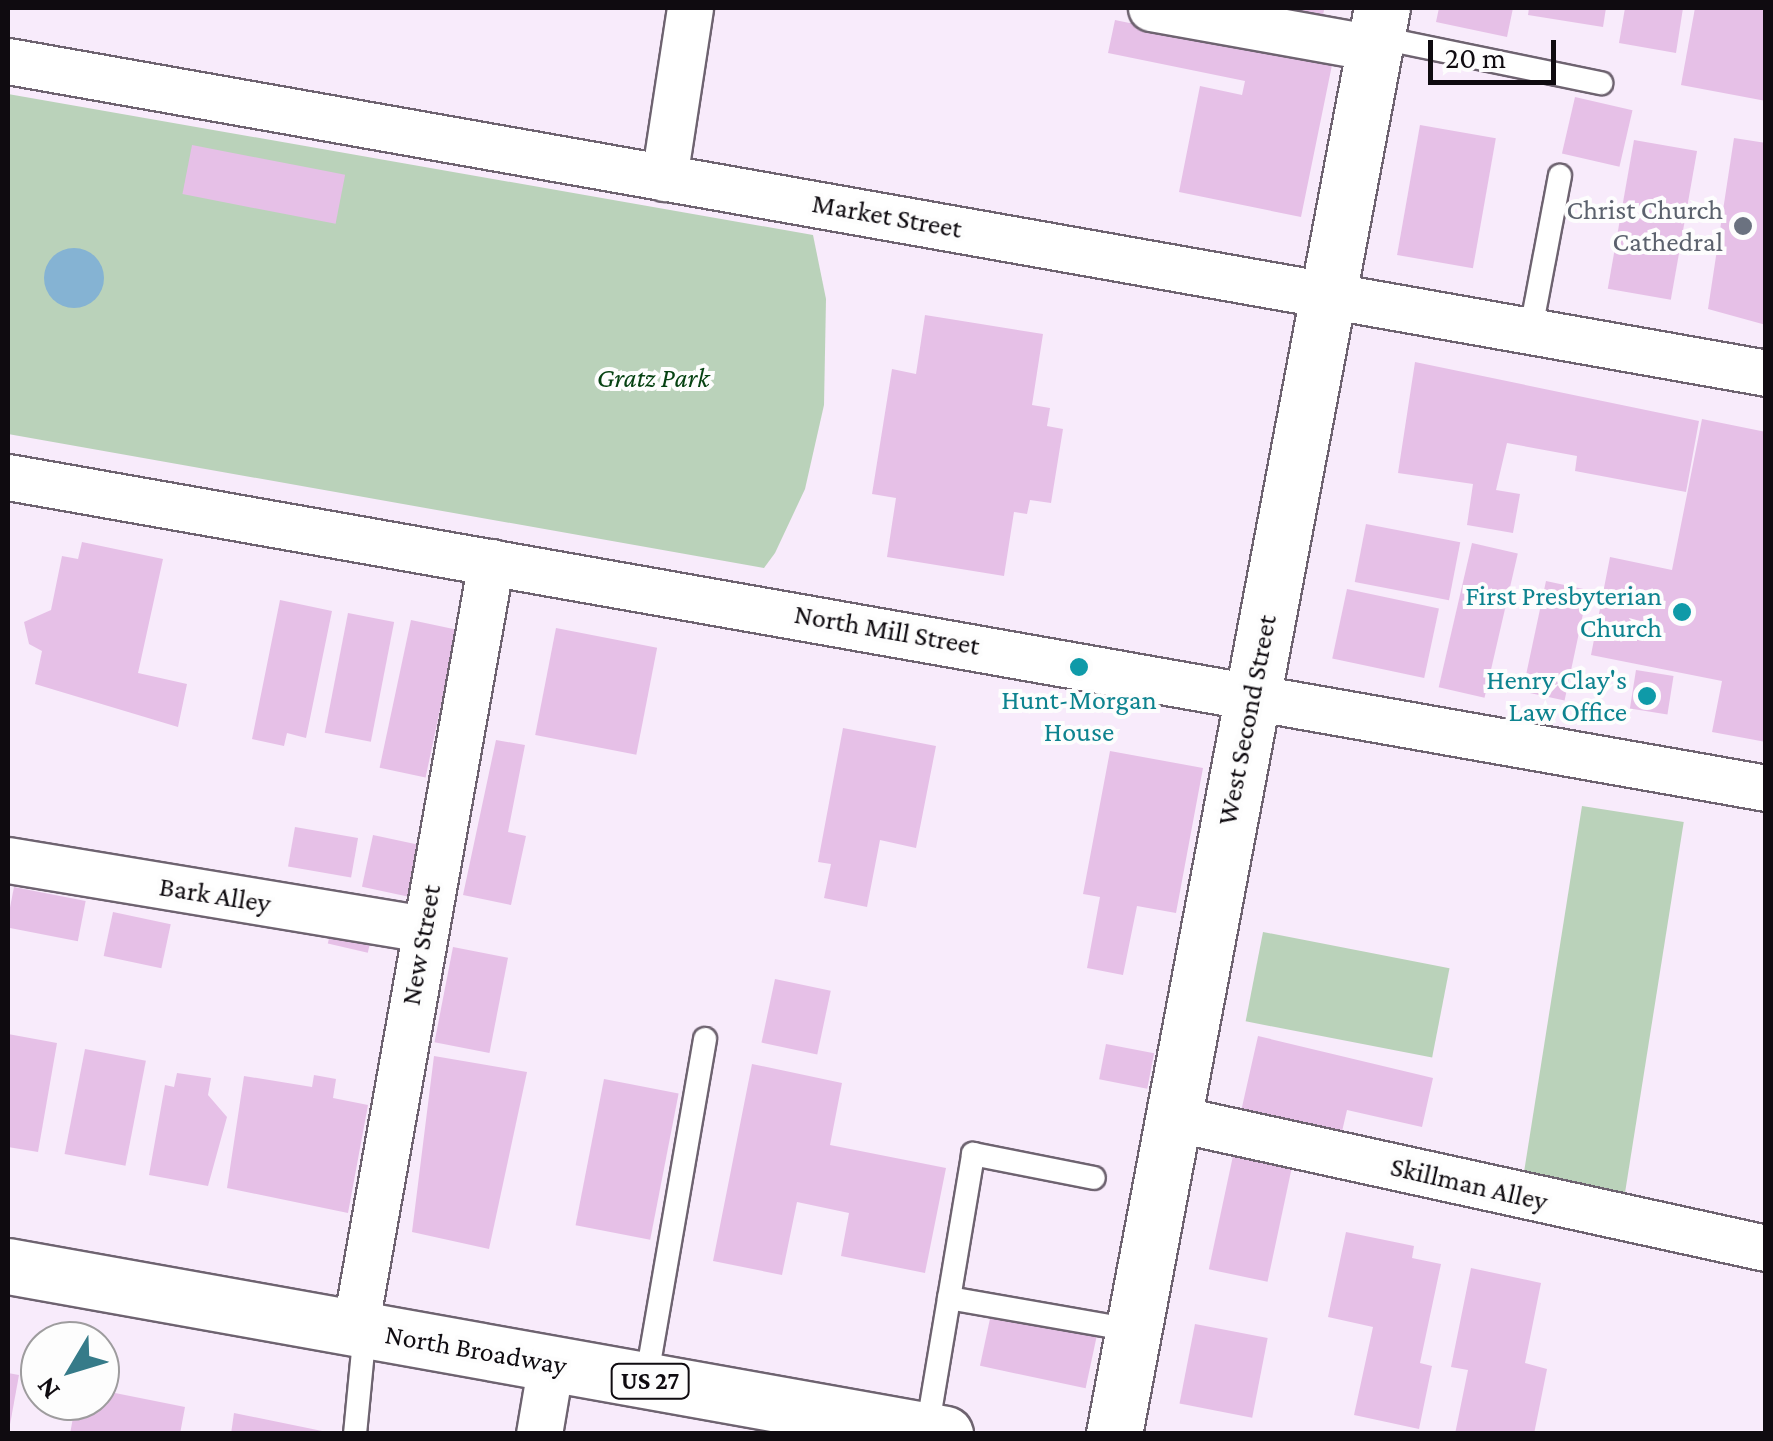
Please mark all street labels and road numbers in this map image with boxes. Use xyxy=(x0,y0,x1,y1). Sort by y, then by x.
street label: Market Street xyxy=(809,186,965,246)
street label: North Mill Street xyxy=(792,597,982,663)
street label: West Second Street xyxy=(1210,612,1284,828)
street label: Bark Alley xyxy=(157,870,273,920)
street label: New Street xyxy=(394,882,448,1008)
street label: Skillman Alley xyxy=(1387,1150,1551,1218)
street label: North Broadway xyxy=(382,1317,570,1383)
road number: US 27 xyxy=(610,1361,690,1401)

